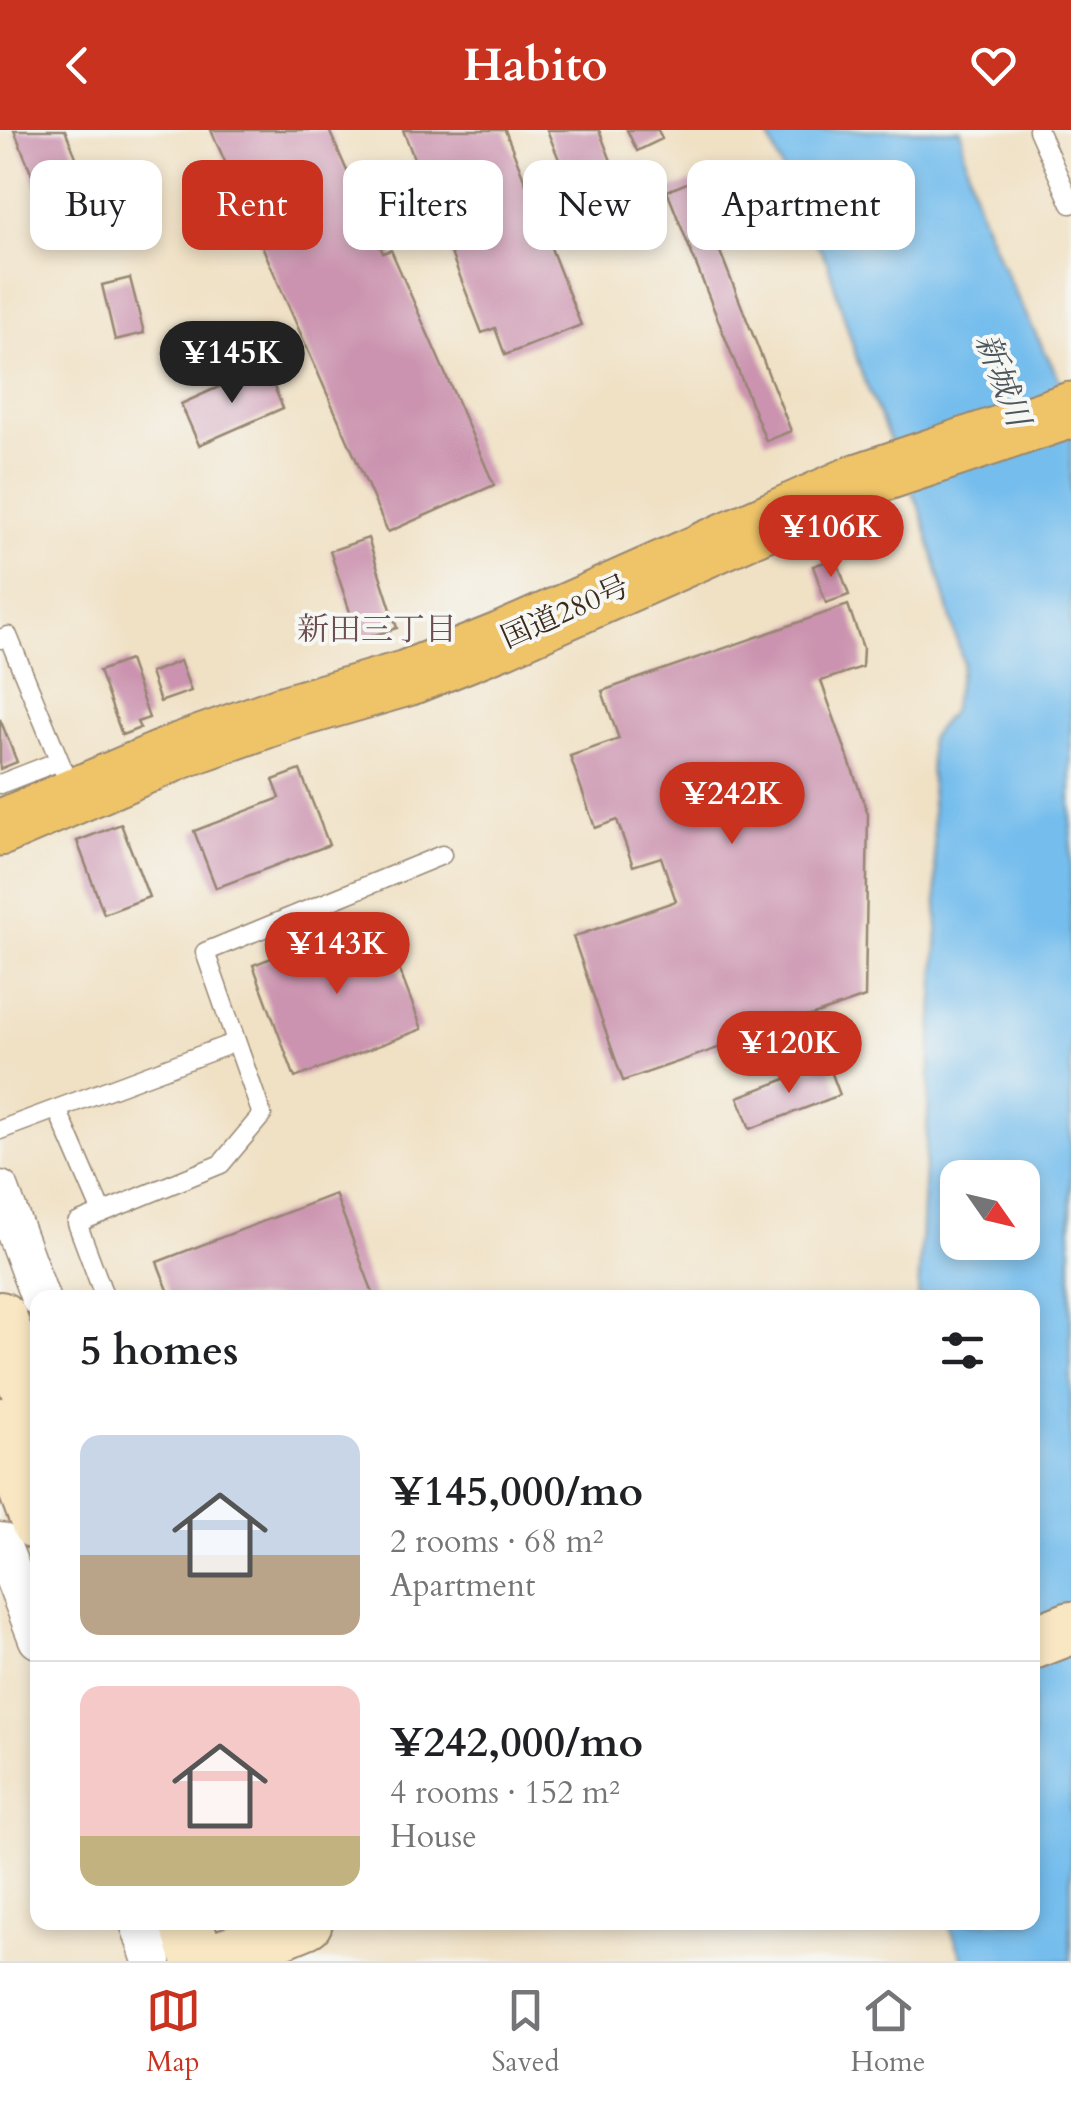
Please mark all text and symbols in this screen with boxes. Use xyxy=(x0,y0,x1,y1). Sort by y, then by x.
text: Habito xyxy=(463,35,608,96)
icon: back xyxy=(50,38,105,93)
icon: heart xyxy=(966,38,1021,93)
chip: Buy xyxy=(30,160,162,250)
chip: Rent xyxy=(182,160,323,250)
chip: Filters xyxy=(343,160,503,250)
chip: New xyxy=(523,160,667,250)
chip: Apartment xyxy=(687,160,915,250)
pin: ¥145K xyxy=(162,321,302,406)
water label: 新城川 xyxy=(964,327,1041,435)
text: ¥145K xyxy=(182,331,282,375)
pin: ¥106K xyxy=(761,495,901,580)
text: ¥106K xyxy=(781,505,881,549)
street label: 国道280号 xyxy=(494,566,636,658)
district label: 新田三丁目 xyxy=(297,608,457,652)
pin: ¥242K xyxy=(662,762,802,847)
text: ¥242K xyxy=(682,772,782,816)
pin: ¥143K xyxy=(267,912,407,997)
text: ¥143K xyxy=(287,922,387,966)
pin: ¥120K xyxy=(719,1011,859,1096)
text: ¥120K xyxy=(739,1021,839,1065)
north arrow xyxy=(940,1160,1040,1260)
map controls xyxy=(940,1160,1040,1260)
text: 5 homes xyxy=(80,1322,238,1379)
icon: filters xyxy=(935,1323,990,1378)
text: ¥145,000/mo xyxy=(390,1463,643,1520)
icon: home xyxy=(160,1475,280,1595)
text: 2 rooms · 68 m² xyxy=(390,1520,603,1564)
text: Apartment xyxy=(390,1564,535,1608)
text: ¥242,000/mo xyxy=(390,1714,643,1771)
icon: home xyxy=(160,1726,280,1846)
text: 4 rooms · 152 m² xyxy=(390,1771,620,1815)
text: House xyxy=(390,1815,477,1859)
tab: Map xyxy=(146,1983,201,2081)
tab: Saved xyxy=(492,1983,559,2081)
tab: Home xyxy=(851,1983,925,2081)

